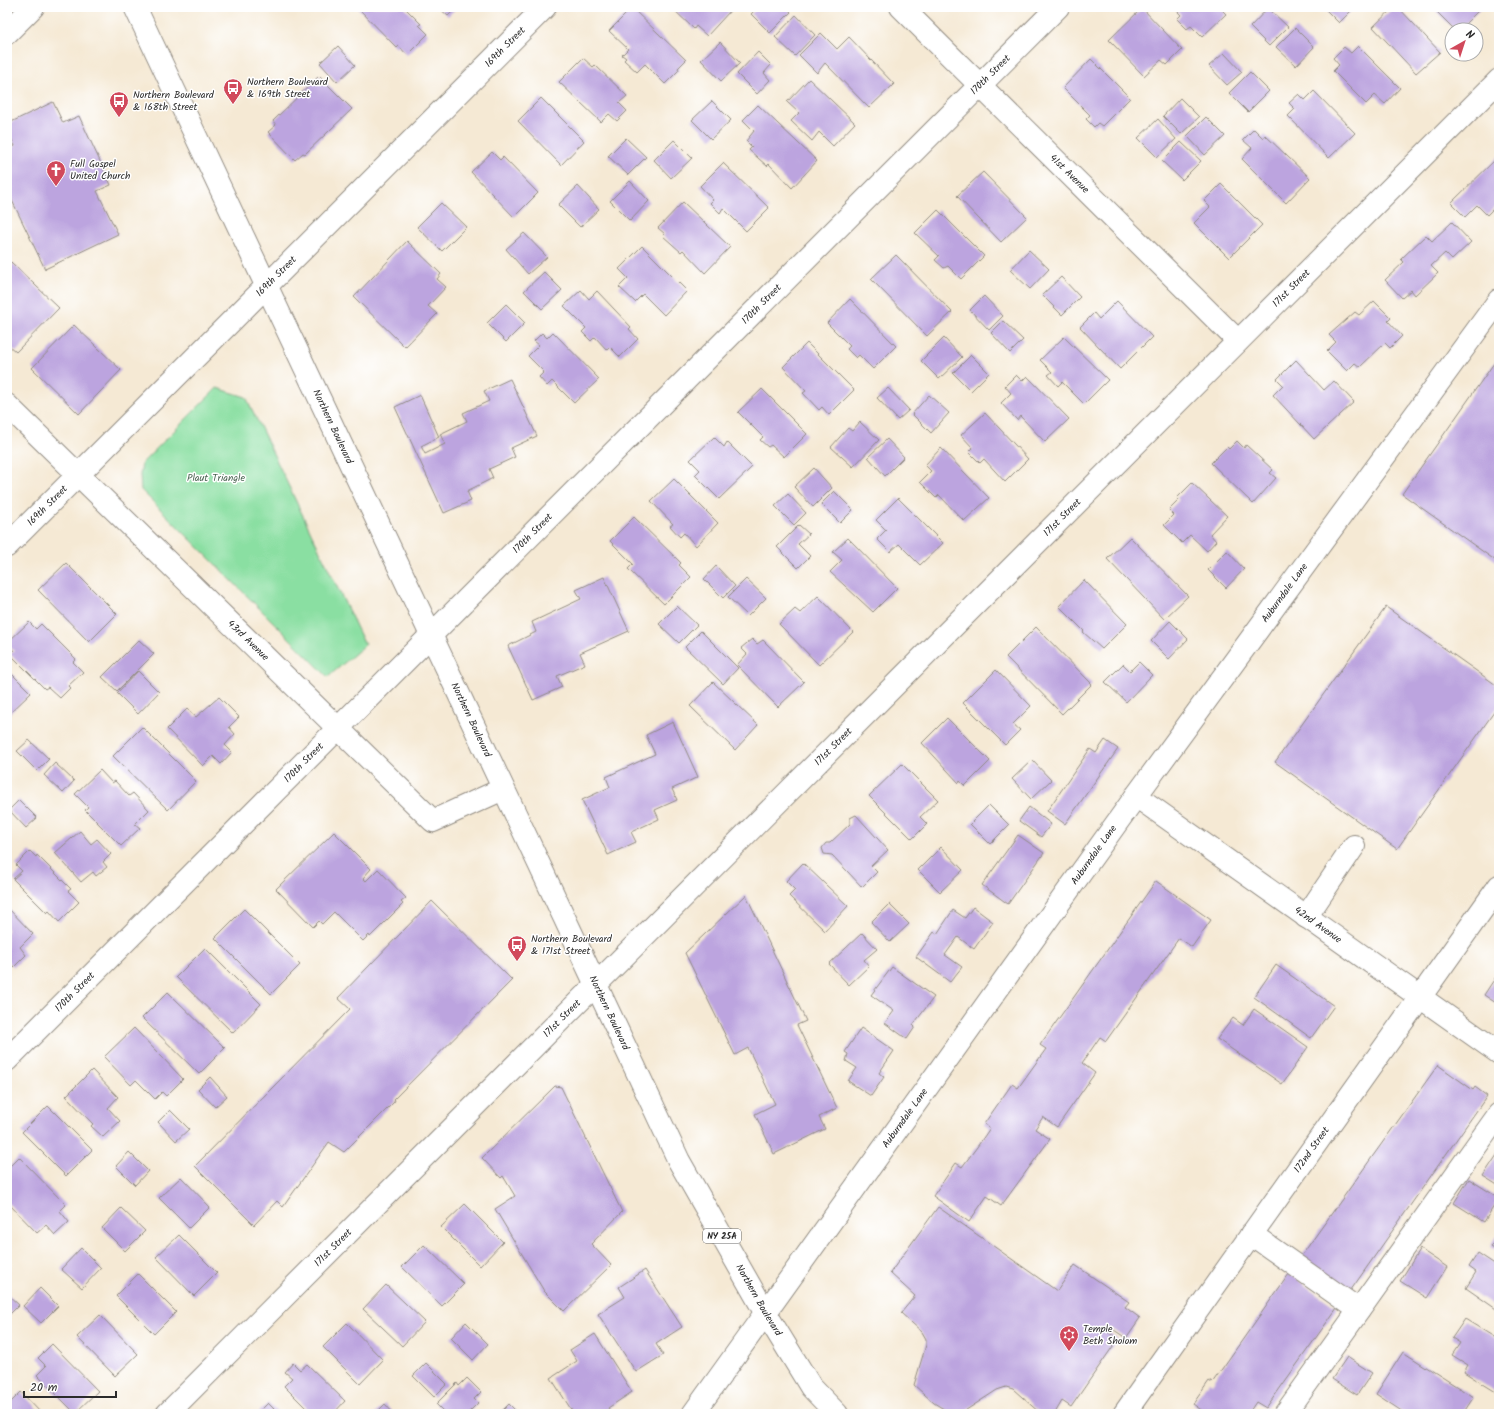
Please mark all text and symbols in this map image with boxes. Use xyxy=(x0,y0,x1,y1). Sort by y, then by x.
north arrow xyxy=(1444,22,1484,62)
street label: 169th Street xyxy=(481,23,529,71)
text: N xyxy=(1461,26,1478,44)
street label: 170th Street xyxy=(967,51,1014,99)
place label: Northern Boulevard & 169th Street xyxy=(247,74,329,102)
bus stop icon: Northern Boulevard & 169th Street xyxy=(222,77,244,105)
place label: Northern Boulevard & 168th Street xyxy=(133,87,215,115)
bus stop icon: Northern Boulevard & 168th Street xyxy=(108,90,130,118)
street label: 41st Avenue xyxy=(1046,150,1093,198)
place label: Full Gospel United Church xyxy=(70,156,130,184)
church icon: Full Gospel United Church xyxy=(45,159,67,187)
street label: 169th Street xyxy=(252,252,300,300)
street label: 171st Street xyxy=(1268,265,1314,311)
street label: 170th Street xyxy=(738,280,785,328)
street label: Northern Boulevard xyxy=(308,387,358,468)
park label: Plaut Triangle xyxy=(187,470,246,486)
street label: 169th Street xyxy=(23,481,71,530)
street label: 171st Street xyxy=(1039,495,1085,540)
street label: 170th Street xyxy=(509,509,556,557)
street label: Auburndale Lane xyxy=(1257,559,1312,626)
street label: 43rd Avenue xyxy=(224,616,273,665)
street label: Northern Boulevard xyxy=(447,680,496,761)
street label: 171st Street xyxy=(811,724,856,769)
street label: 170th Street xyxy=(280,739,328,787)
street label: Auburndale Lane xyxy=(1067,821,1121,888)
street label: 42nd Avenue xyxy=(1291,902,1346,948)
place label: Northern Boulevard & 171st Street xyxy=(531,931,613,959)
bus stop icon: Northern Boulevard & 171st Street xyxy=(506,934,528,962)
street label: 170th Street xyxy=(51,968,99,1016)
street label: Northern Boulevard xyxy=(585,973,634,1054)
street label: 171st Street xyxy=(539,996,585,1041)
street label: Auburndale Lane xyxy=(878,1085,932,1151)
street label: 172nd Street xyxy=(1290,1123,1334,1176)
street label: 171st Street xyxy=(310,1225,356,1270)
road number: NY 25A xyxy=(703,1229,741,1243)
street label: Northern Boulevard xyxy=(731,1261,786,1340)
place label: Temple Beth Sholom xyxy=(1083,1321,1137,1349)
synagogue icon: Temple Beth Sholom xyxy=(1058,1324,1080,1352)
scale bar xyxy=(24,1373,116,1399)
text: 20 m xyxy=(30,1378,58,1397)

